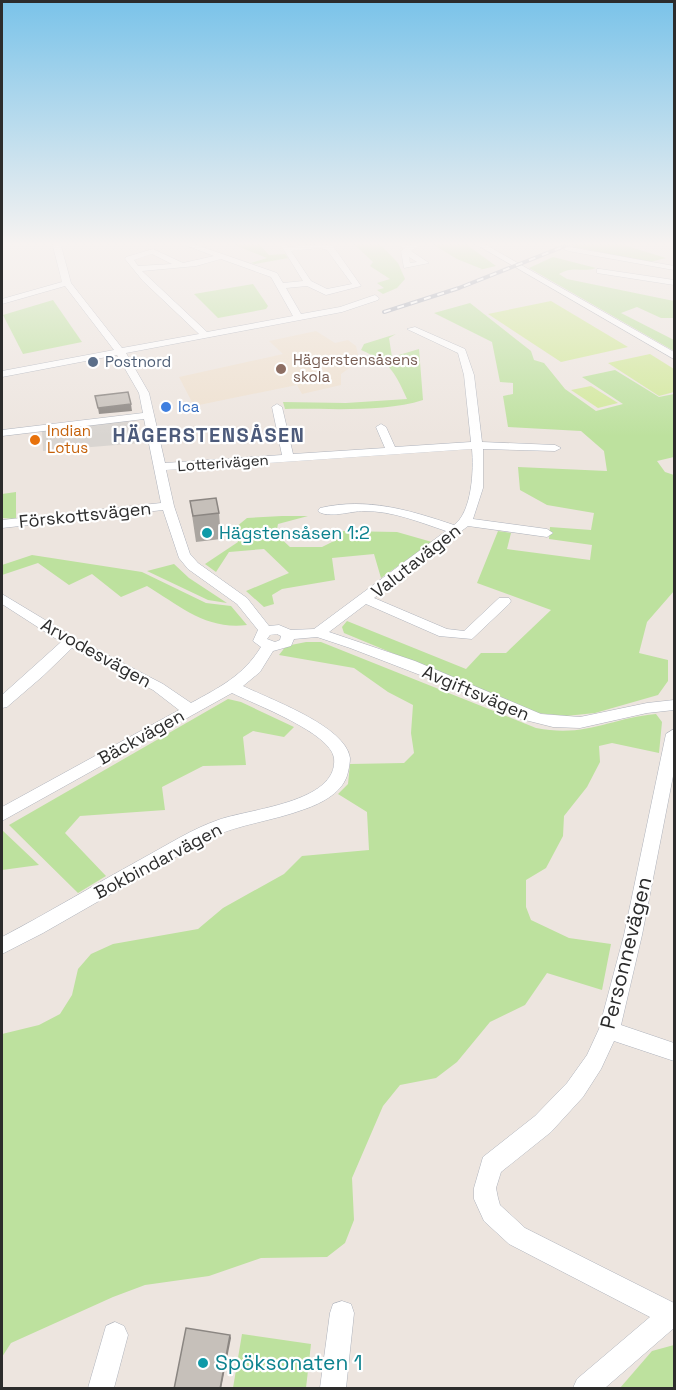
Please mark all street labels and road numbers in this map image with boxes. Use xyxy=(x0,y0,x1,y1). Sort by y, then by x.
street label: Lotterivägen xyxy=(177,450,269,475)
street label: Förskottsvägen xyxy=(18,496,152,533)
street label: Valutavägen xyxy=(366,519,465,603)
street label: Arvodesvägen xyxy=(37,613,156,692)
street label: Avgiftsvägen xyxy=(419,660,533,725)
street label: Bäckvägen xyxy=(94,703,188,770)
street label: Bokbindarvägen xyxy=(90,817,226,904)
street label: Personnevägen xyxy=(594,874,657,1032)

